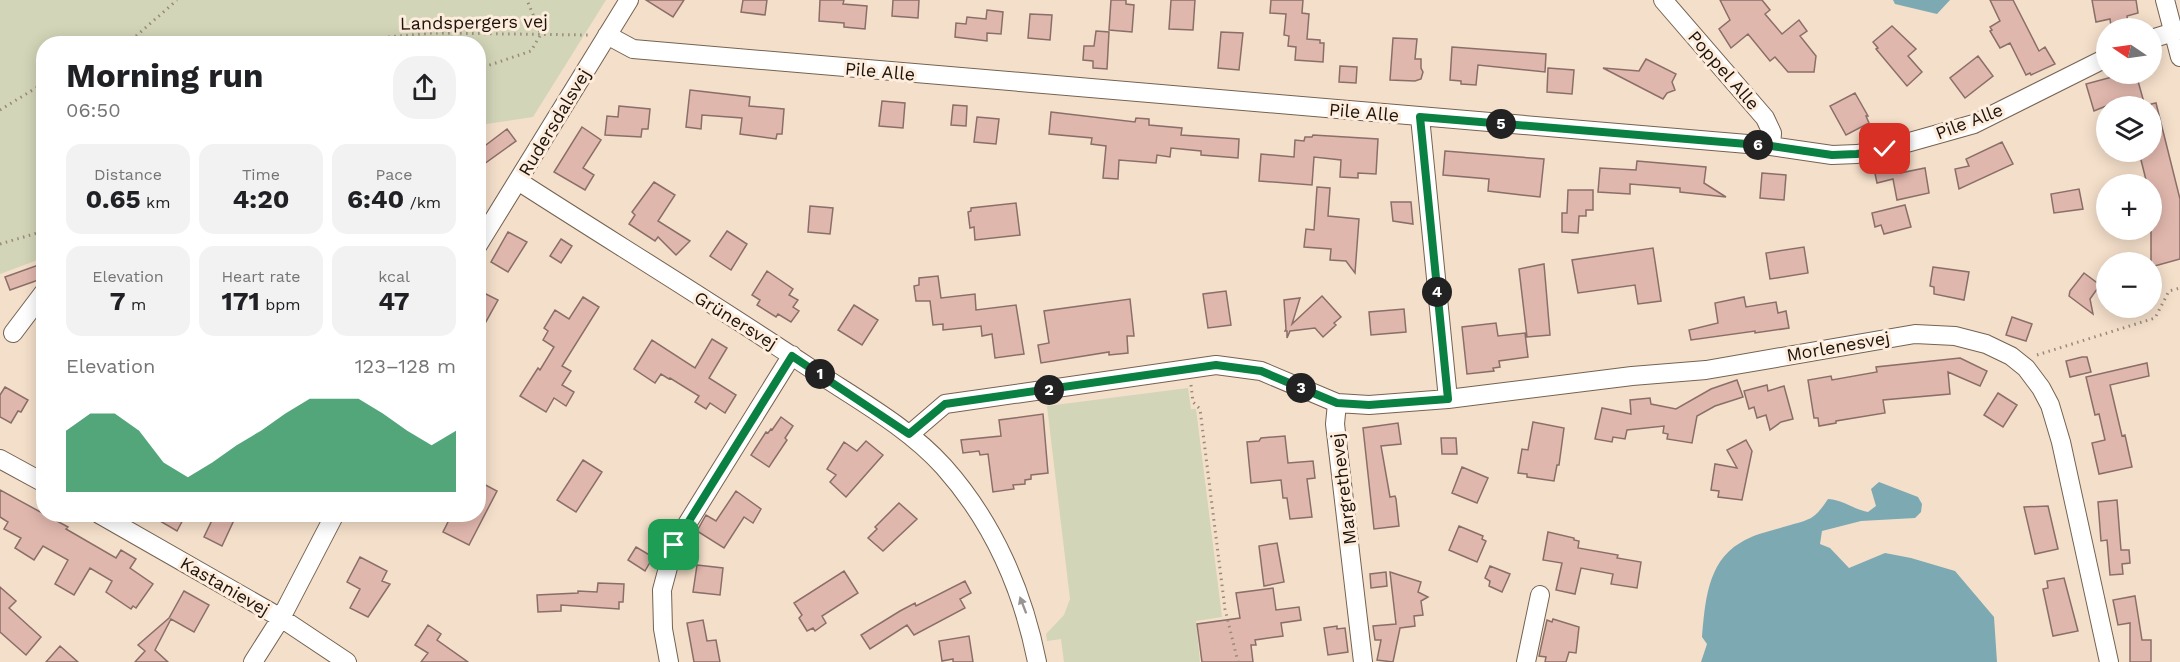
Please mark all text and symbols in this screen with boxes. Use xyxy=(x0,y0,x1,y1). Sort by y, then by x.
street label: Landspergers vej xyxy=(400,10,548,34)
north arrow xyxy=(2096,18,2162,84)
map controls xyxy=(2096,18,2162,318)
street label: Poppel Alle xyxy=(1684,26,1764,114)
text: Morning run xyxy=(66,56,263,95)
button: share xyxy=(393,56,456,119)
street label: Pile Alle xyxy=(844,57,916,85)
street label: Rudersdalsvej xyxy=(514,64,594,180)
button: layers xyxy=(2096,96,2162,162)
text: 06:50 xyxy=(66,98,121,122)
street label: Pile Alle xyxy=(1328,98,1400,126)
street label: Pile Alle xyxy=(1932,99,2006,143)
pin: 5 xyxy=(1486,109,1516,139)
text: 5 xyxy=(1496,114,1506,133)
pin xyxy=(1859,123,1910,174)
pin: 6 xyxy=(1743,130,1773,160)
icon: check xyxy=(1868,132,1901,165)
text: 6 xyxy=(1753,135,1763,154)
text: Distance xyxy=(94,165,162,184)
text: Time xyxy=(242,165,280,184)
text: Pace xyxy=(375,165,413,184)
button: + xyxy=(2096,174,2162,240)
text: 0.65 xyxy=(86,184,141,214)
text: 4:20 xyxy=(233,184,289,214)
text: 6:40 xyxy=(347,184,404,214)
text: km xyxy=(141,193,170,212)
text: /km xyxy=(404,193,441,212)
button: − xyxy=(2096,252,2162,318)
text: Elevation xyxy=(92,267,164,286)
text: Heart rate xyxy=(221,267,301,286)
text: kcal xyxy=(378,267,410,286)
pin: 4 xyxy=(1422,277,1452,307)
text: 4 xyxy=(1432,282,1442,301)
text: 7 xyxy=(110,286,126,316)
text: 171 xyxy=(221,286,260,316)
text: 47 xyxy=(378,286,410,316)
street label: Grünersvej xyxy=(691,286,781,354)
text: m xyxy=(126,295,146,314)
text: bpm xyxy=(260,295,301,314)
street label: Morlenesvej xyxy=(1785,327,1891,365)
text: Elevation xyxy=(66,354,155,378)
text: 123–128 m xyxy=(355,354,456,378)
pin: 1 xyxy=(805,359,835,389)
text: 1 xyxy=(817,364,823,383)
pin: 3 xyxy=(1286,373,1316,403)
pin: 2 xyxy=(1034,375,1064,405)
text: 3 xyxy=(1296,378,1306,397)
text: 2 xyxy=(1044,380,1054,399)
street label: Margrethevej xyxy=(1326,432,1360,546)
pin xyxy=(648,519,699,570)
icon: arrive xyxy=(657,528,690,561)
street label: Kastanievej xyxy=(177,552,273,620)
one-way arrow xyxy=(1018,596,1028,614)

